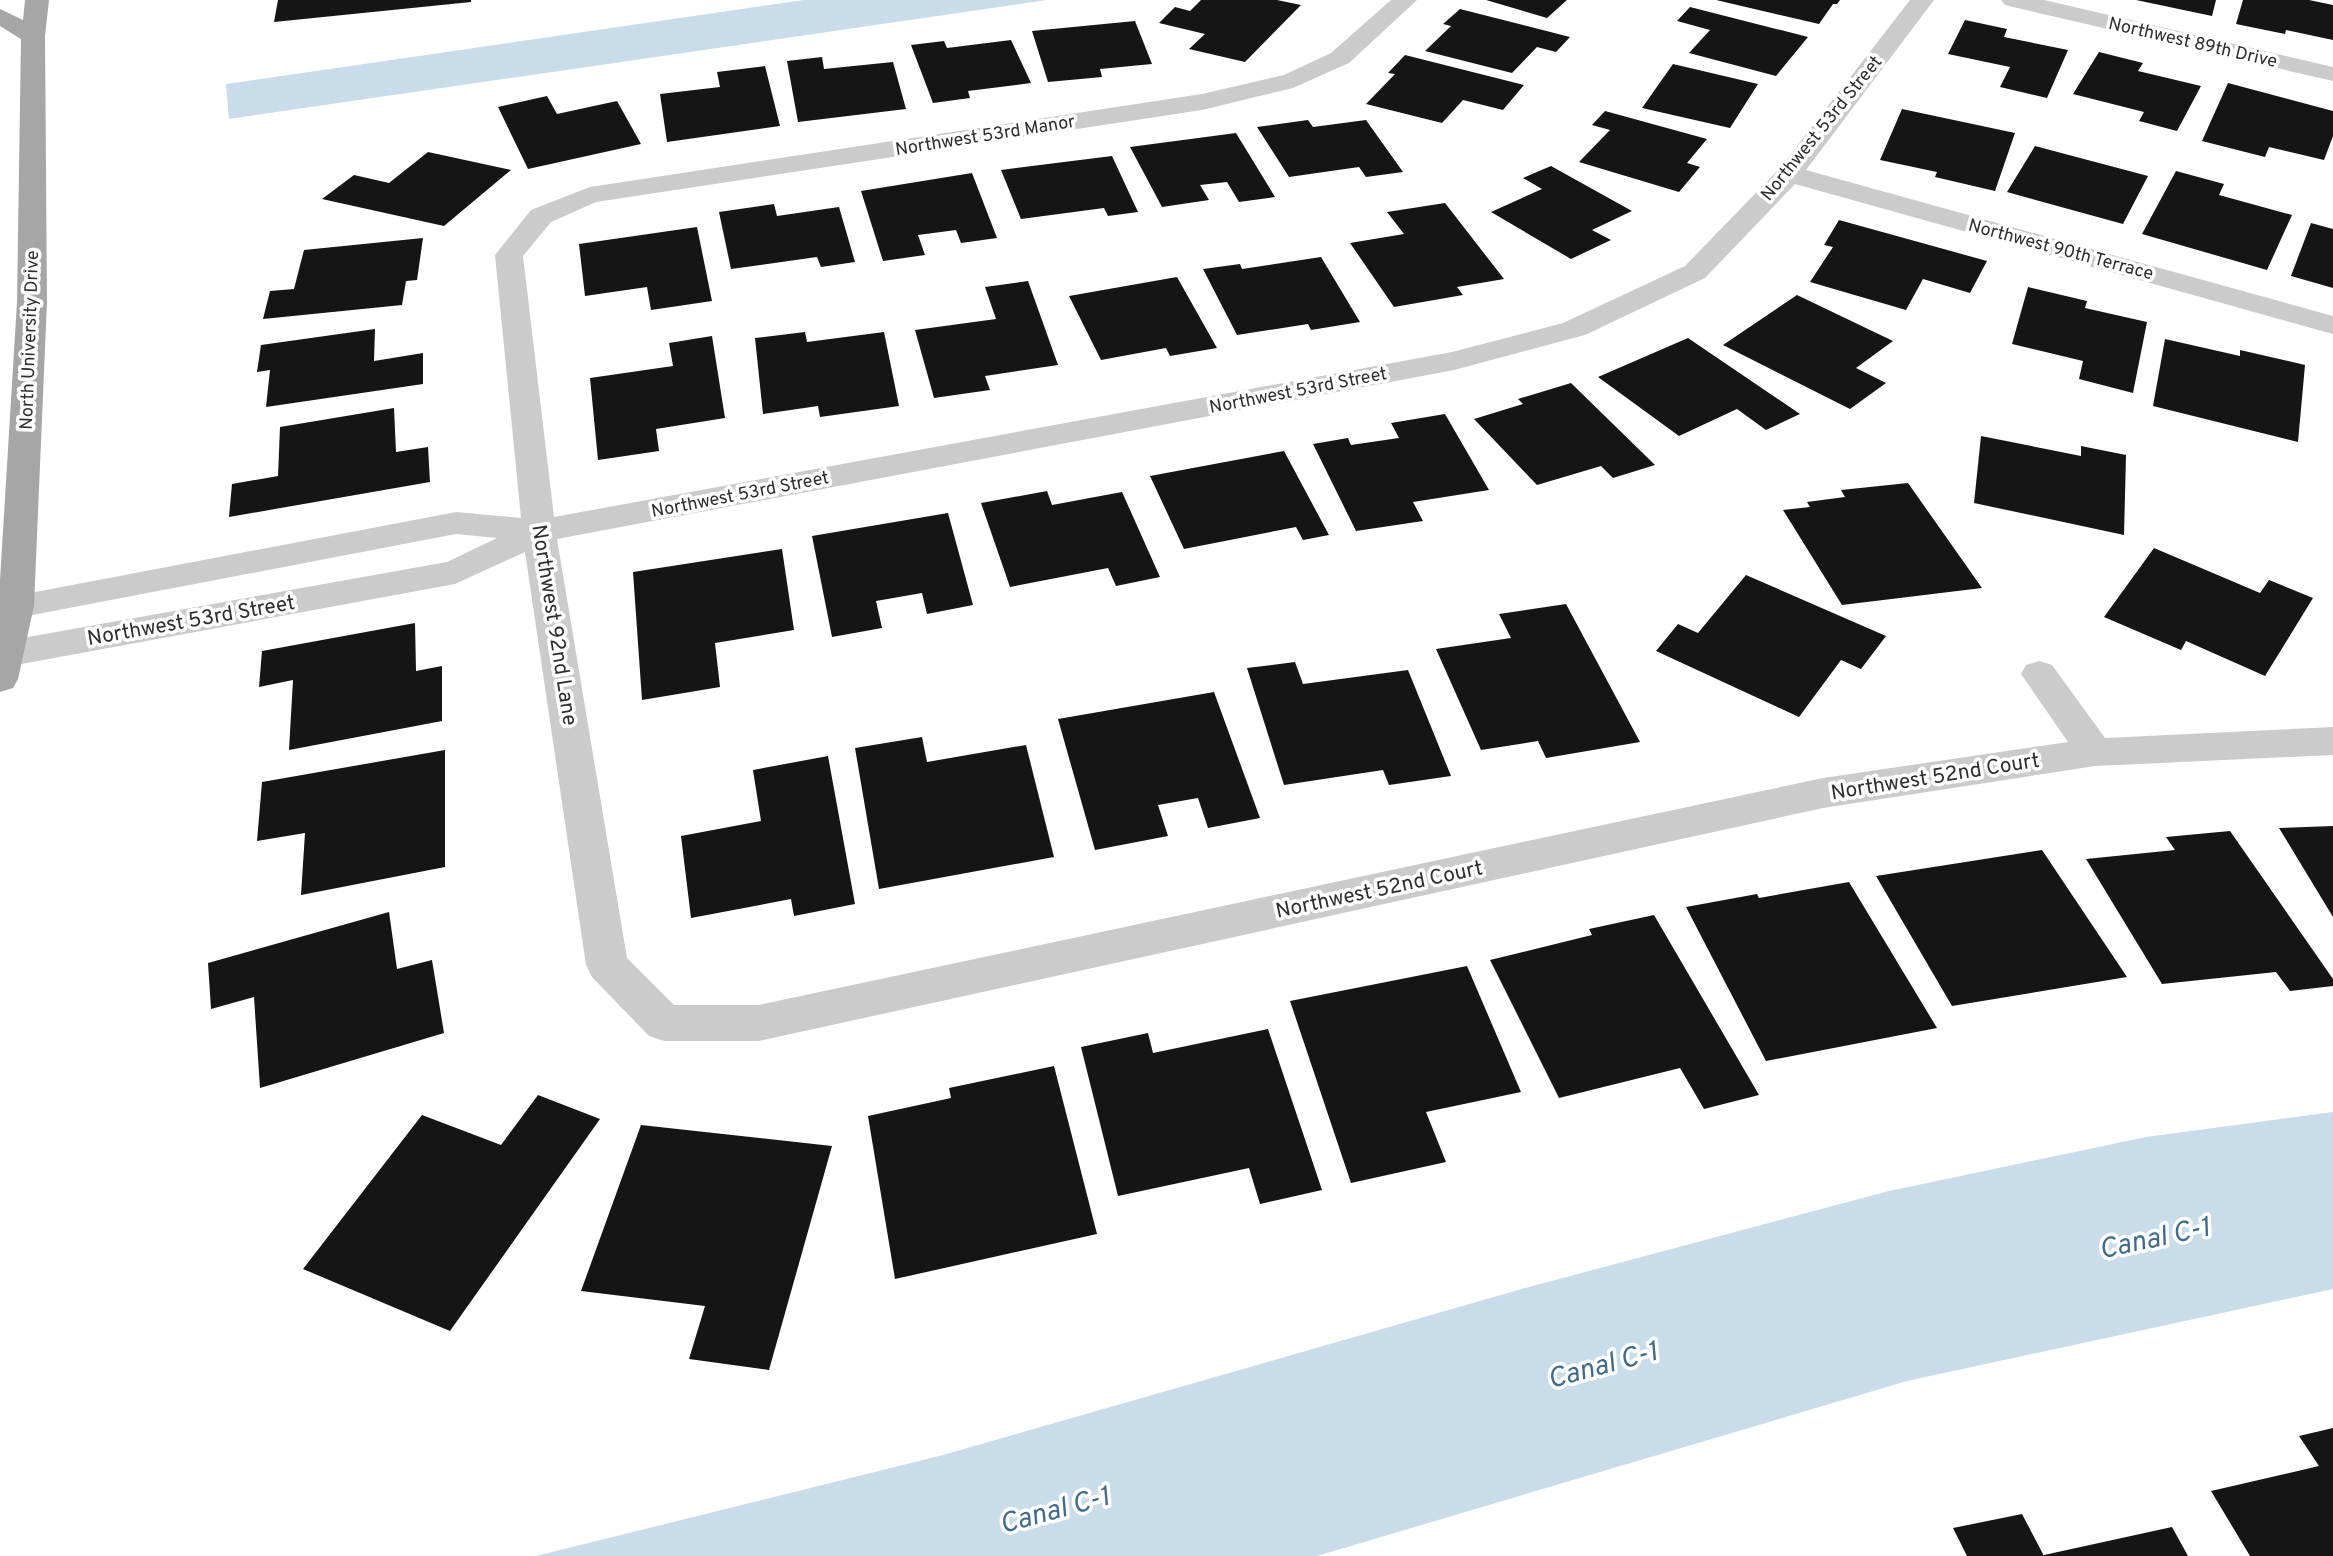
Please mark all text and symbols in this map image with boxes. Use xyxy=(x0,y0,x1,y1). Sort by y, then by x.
street label: Northwest 89th Drive xyxy=(2106,13,2279,74)
street label: Northwest 53rd Street xyxy=(1756,52,1888,206)
street label: Northwest 53rd Manor xyxy=(894,111,1077,162)
street label: Northwest 90th Terrace xyxy=(1965,215,2156,286)
street label: North University Drive xyxy=(16,250,45,430)
street label: Northwest 53rd Street xyxy=(1208,363,1389,420)
street label: Northwest 53rd Street xyxy=(650,467,831,524)
street label: Northwest 92nd Lane xyxy=(524,523,583,728)
street label: Northwest 53rd Street xyxy=(85,590,297,653)
street label: Northwest 52nd Court xyxy=(1829,748,2042,807)
street label: Northwest 52nd Court xyxy=(1273,855,1485,926)
water label: Canal C-1 xyxy=(2096,1211,2214,1269)
water label: Canal C-1 xyxy=(1544,1335,1662,1399)
water label: Canal C-1 xyxy=(996,1480,1114,1544)

